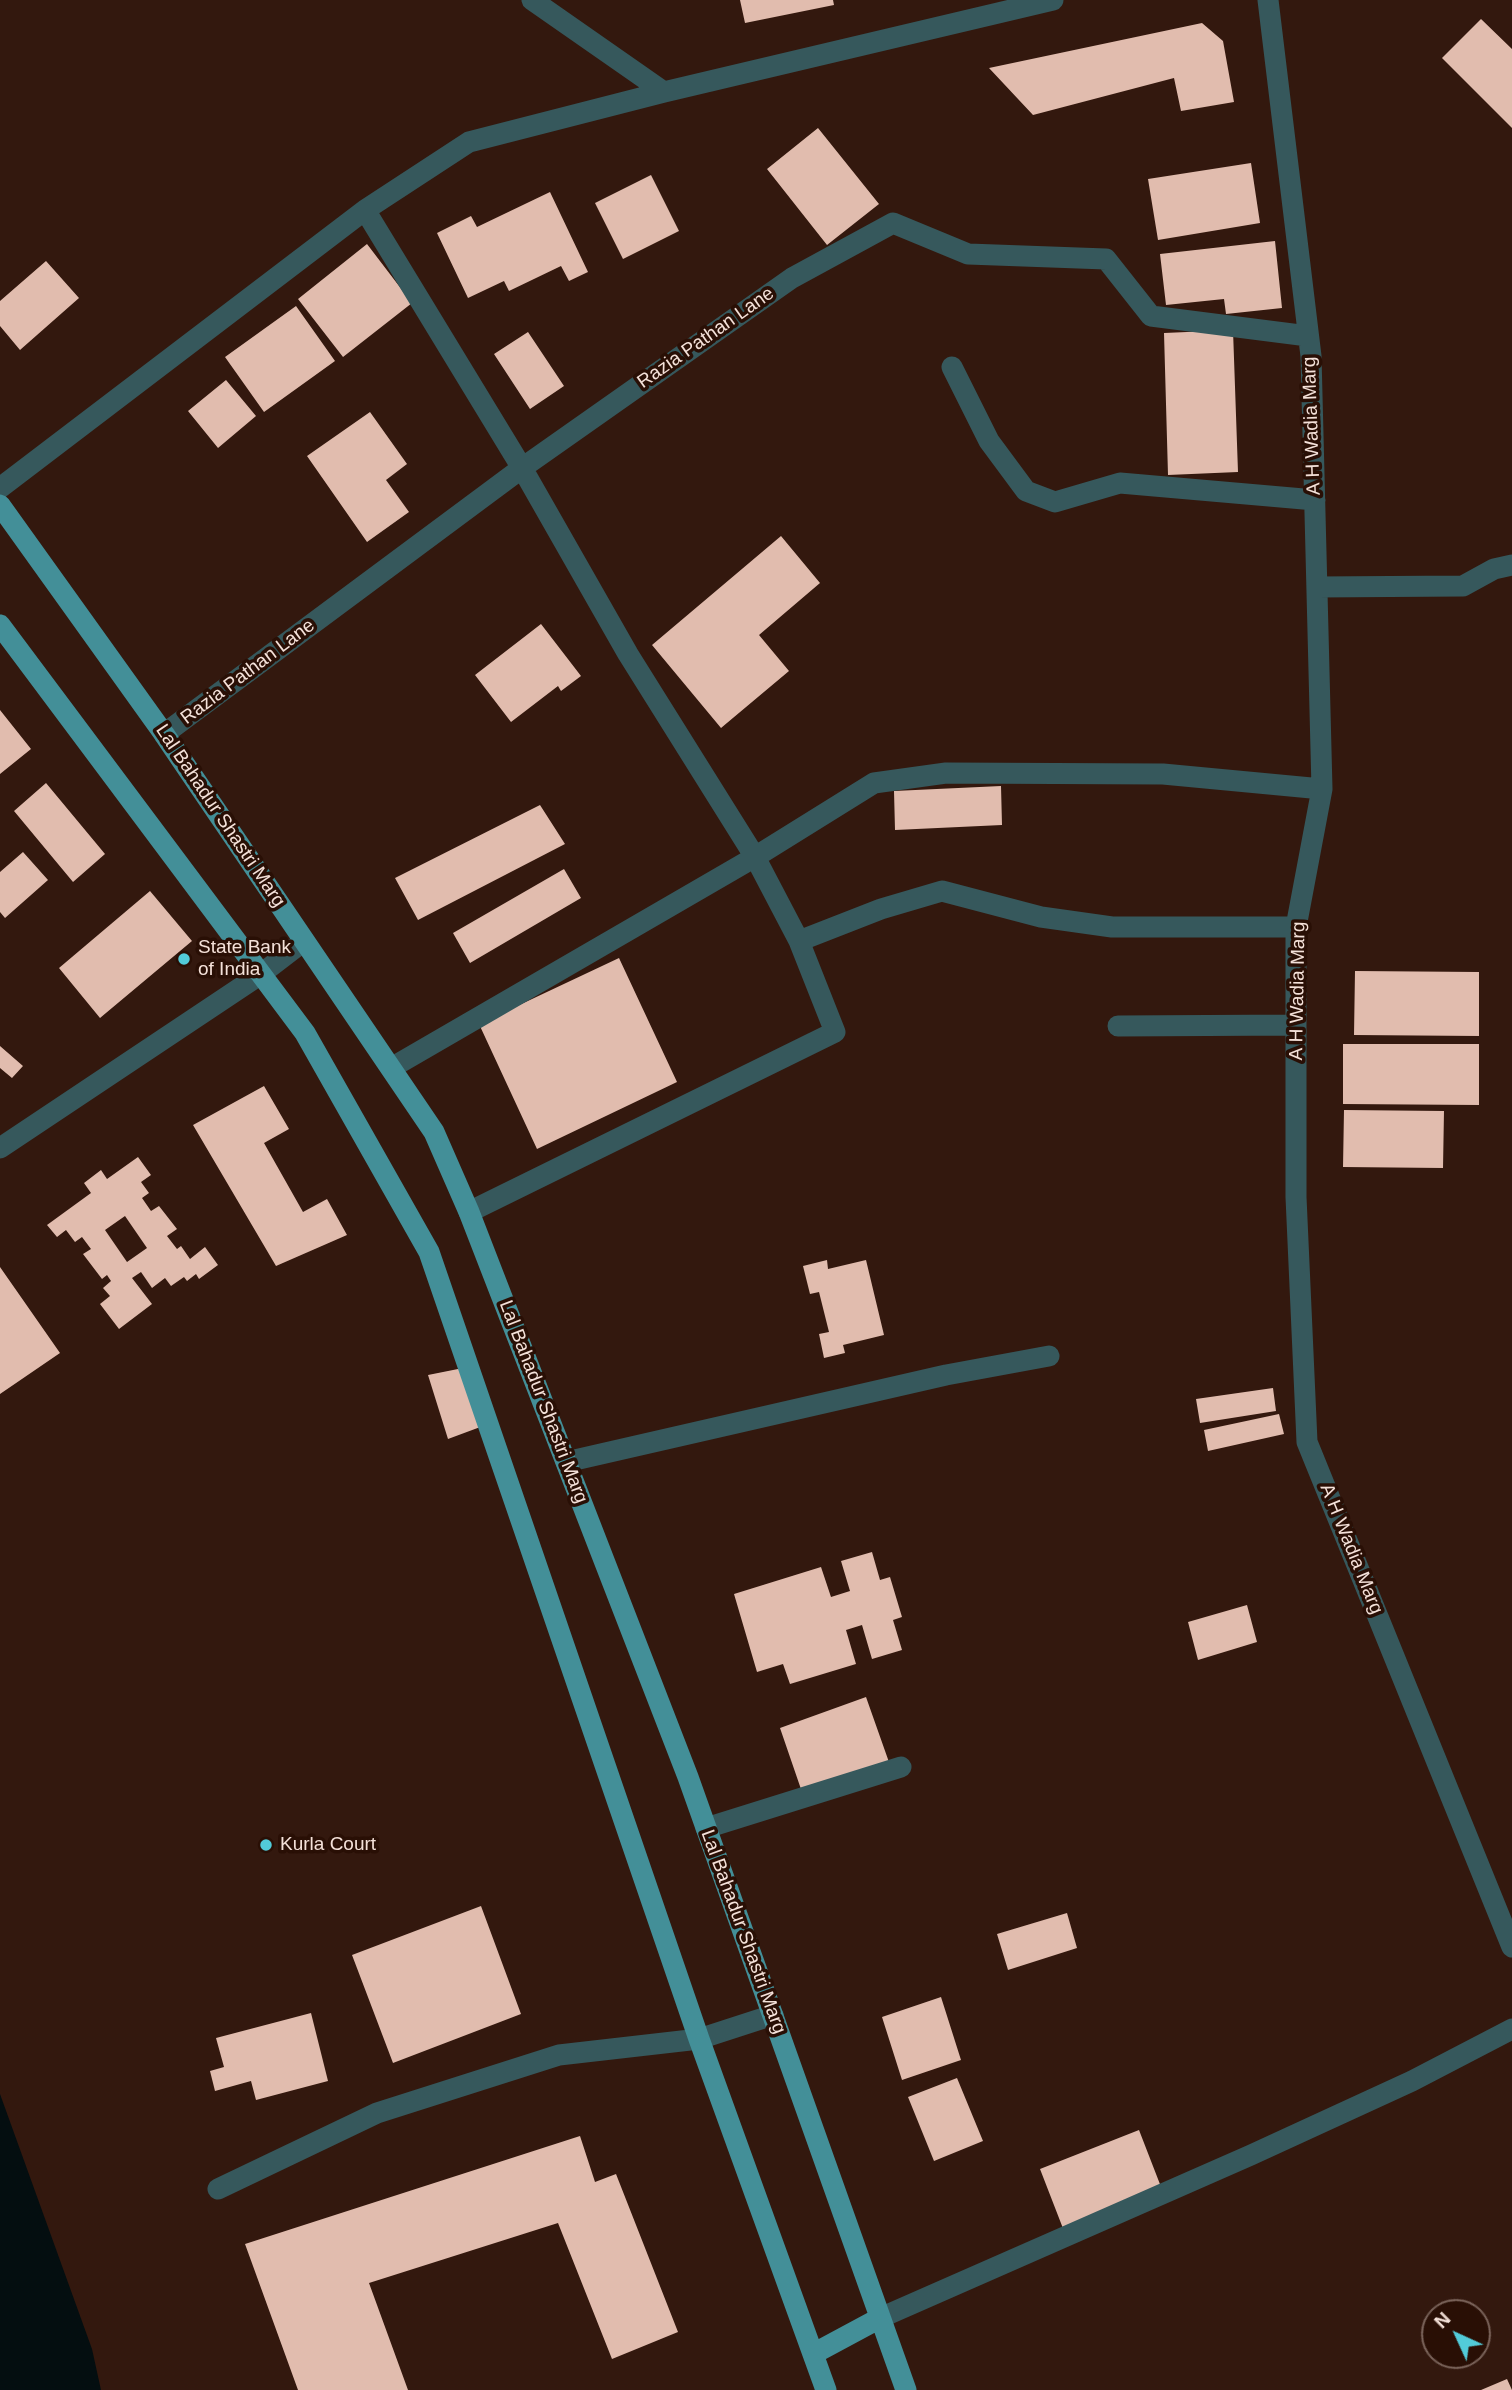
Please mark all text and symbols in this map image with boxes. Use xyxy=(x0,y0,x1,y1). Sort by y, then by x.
street label: Razia Pathan Lane xyxy=(633,282,779,394)
street label: A H Wadia Marg xyxy=(1298,356,1326,496)
street label: Razia Pathan Lane xyxy=(177,614,319,730)
street label: Lal Bahadur Shastri Marg xyxy=(150,720,290,912)
street label: A H Wadia Marg xyxy=(1285,921,1311,1061)
place label: State Bank of India xyxy=(198,937,291,981)
marker: State Bank of India xyxy=(176,951,192,967)
street label: Lal Bahadur Shastri Marg xyxy=(494,1297,592,1507)
street label: A H Wadia Marg xyxy=(1314,1480,1388,1618)
street label: Lal Bahadur Shastri Marg xyxy=(695,1827,791,2037)
place label: Kurla Court xyxy=(280,1834,376,1856)
marker: Kurla Court xyxy=(258,1837,274,1853)
north arrow xyxy=(1421,2299,1491,2369)
text: N xyxy=(1430,2308,1454,2332)

